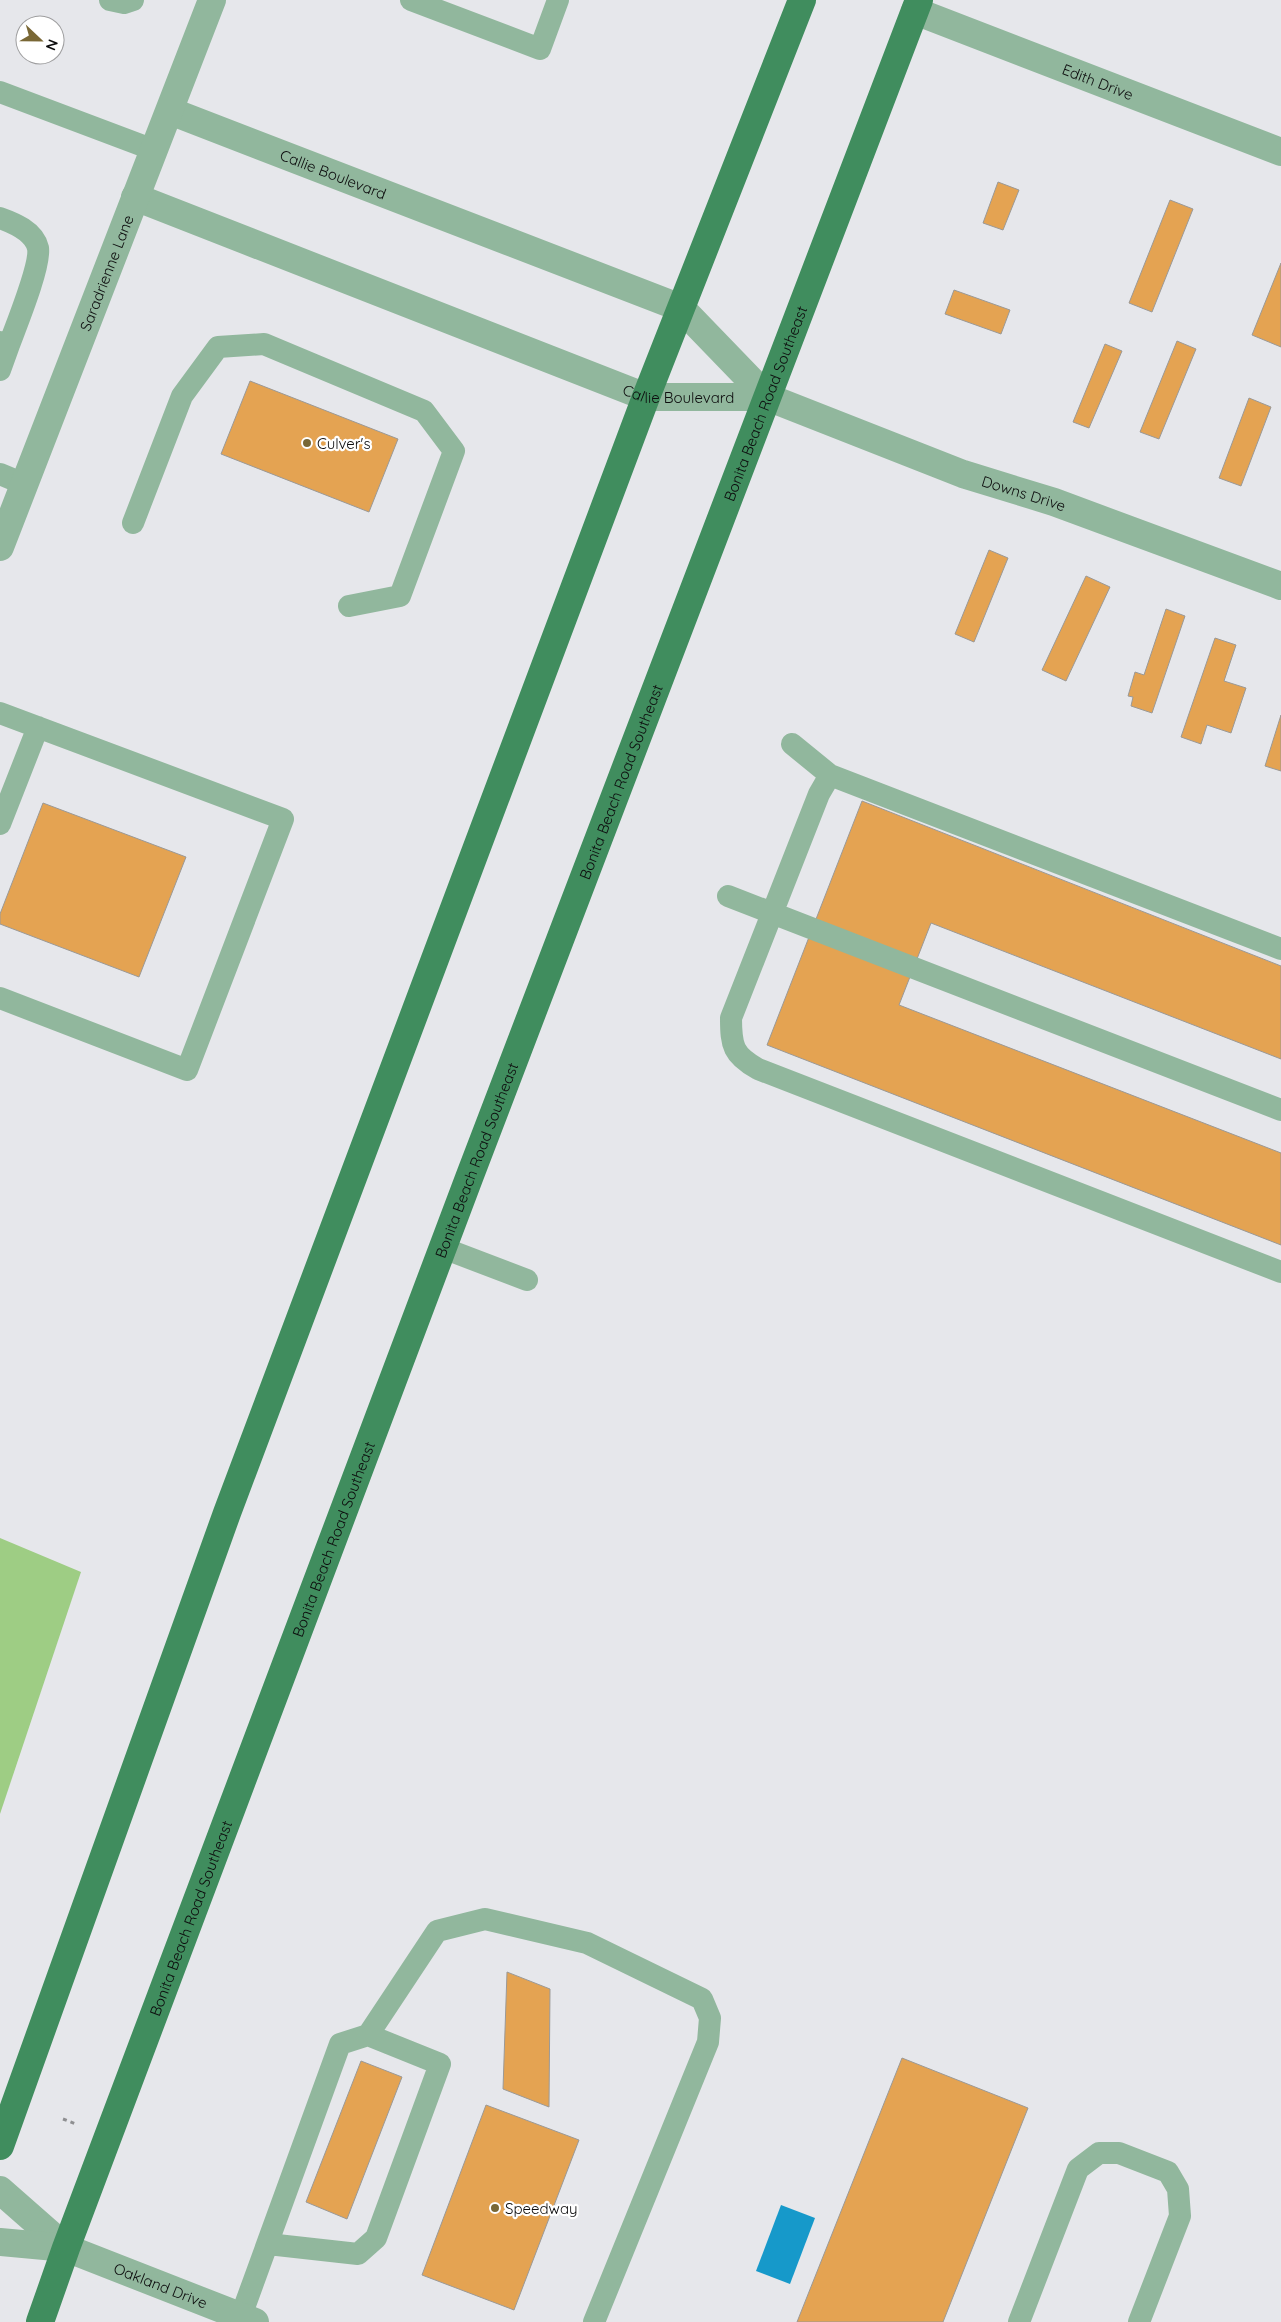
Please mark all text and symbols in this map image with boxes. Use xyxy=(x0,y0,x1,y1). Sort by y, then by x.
north arrow xyxy=(15,15,65,65)
text: N xyxy=(42,37,62,53)
street label: Edith Drive xyxy=(1060,59,1136,104)
street label: Callie Boulevard xyxy=(278,145,389,203)
street label: Saradrienne Lane xyxy=(75,212,137,334)
street label: Bonita Beach Road Southeast xyxy=(719,303,811,504)
street label: Callie Boulevard xyxy=(620,379,734,407)
place label: Culver's xyxy=(317,434,370,453)
marker: Culver's xyxy=(301,437,313,449)
street label: Downs Drive xyxy=(979,471,1069,515)
street label: Bonita Beach Road Southeast xyxy=(574,681,666,882)
street label: Bonita Beach Road Southeast xyxy=(430,1060,522,1261)
street label: Bonita Beach Road Southeast xyxy=(288,1439,378,1640)
street label: Bonita Beach Road Southeast xyxy=(145,1818,236,2019)
place label: Speedway xyxy=(505,2199,578,2218)
marker: Speedway xyxy=(489,2202,501,2214)
street label: Oakland Drive xyxy=(111,2258,210,2312)

